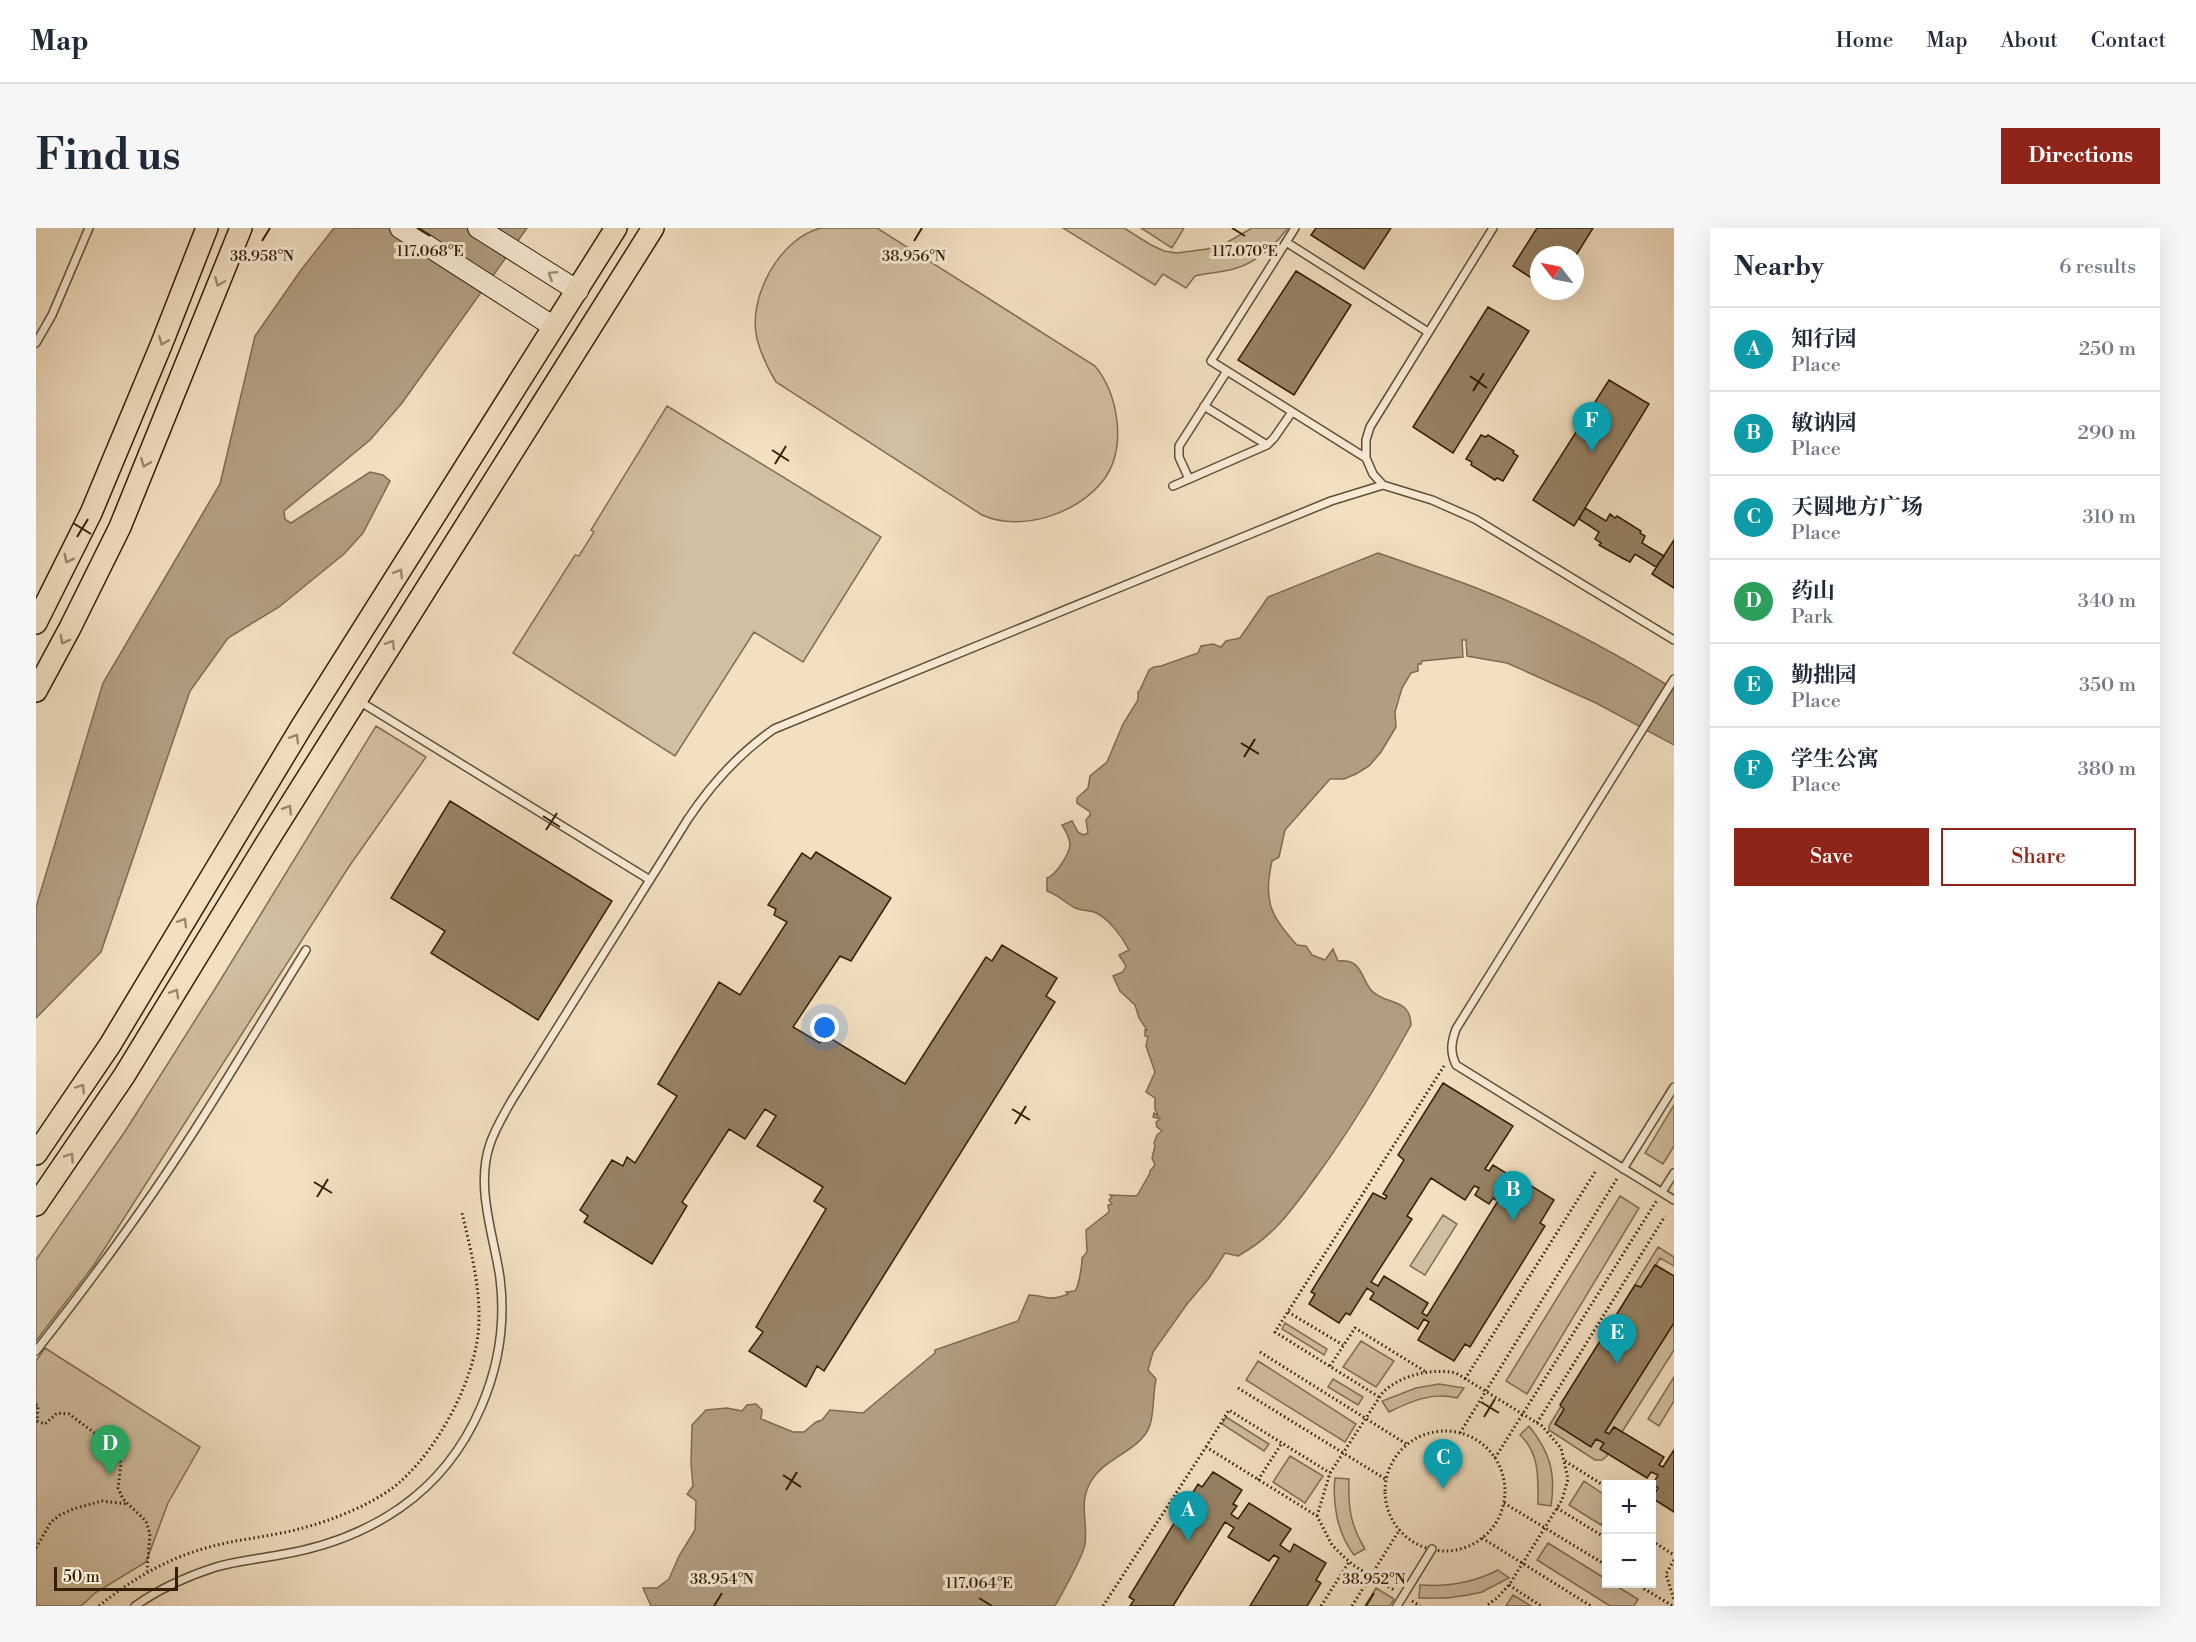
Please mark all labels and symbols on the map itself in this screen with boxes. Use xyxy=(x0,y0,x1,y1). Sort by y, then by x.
text: 117.068°E xyxy=(396,242,464,261)
text: 117.070°E xyxy=(1212,242,1278,261)
north arrow xyxy=(1530,246,1584,300)
text: 38.958°N xyxy=(230,247,294,266)
text: 38.956°N xyxy=(882,247,946,266)
one-way arrow xyxy=(548,270,558,282)
one-way arrow xyxy=(214,276,226,287)
one-way arrow xyxy=(157,335,170,346)
pin: F xyxy=(1572,402,1612,452)
one-way arrow xyxy=(140,456,152,467)
one-way arrow xyxy=(64,552,76,563)
one-way arrow xyxy=(392,569,403,580)
one-way arrow xyxy=(60,634,71,644)
one-way arrow xyxy=(384,640,396,650)
one-way arrow xyxy=(288,734,300,744)
one-way arrow xyxy=(280,805,292,815)
one-way arrow xyxy=(175,918,187,928)
one-way arrow xyxy=(167,989,179,999)
your location xyxy=(810,1013,839,1042)
one-way arrow xyxy=(74,1084,85,1095)
one-way arrow xyxy=(63,1153,74,1164)
pin: B xyxy=(1494,1172,1532,1221)
pin: E xyxy=(1598,1314,1636,1364)
pin: D xyxy=(90,1426,130,1475)
pin: C xyxy=(1424,1440,1462,1489)
pin: A xyxy=(1168,1492,1208,1541)
scale bar xyxy=(54,1564,178,1592)
text: 38.954°N xyxy=(690,1570,754,1589)
text: 38.952°N xyxy=(1342,1570,1406,1589)
text: 117.064°E xyxy=(945,1574,1013,1593)

